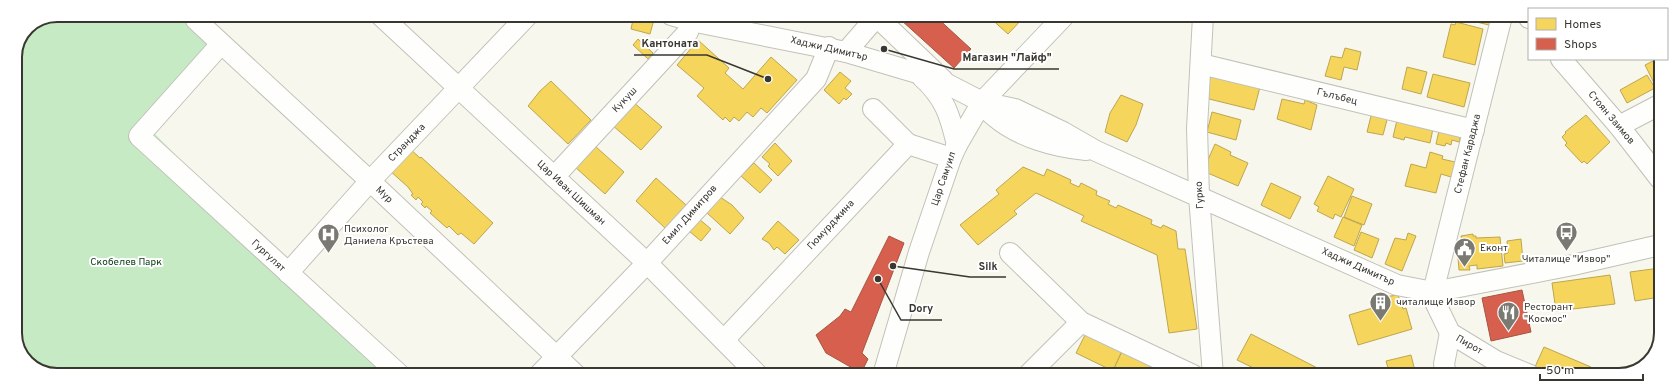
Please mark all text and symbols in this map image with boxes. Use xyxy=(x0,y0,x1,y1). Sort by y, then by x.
legend xyxy=(1528,8,1668,60)
text: Homes xyxy=(1564,17,1601,33)
callout: Кантоната xyxy=(634,32,707,55)
street label: Хаджи Димитър xyxy=(789,34,869,64)
text: Кантоната xyxy=(642,37,698,51)
text: Shops xyxy=(1564,37,1597,53)
callout: Магазин "Лайф" xyxy=(954,46,1059,69)
text: Магазин "Лайф" xyxy=(962,51,1052,65)
street label: Кукуш xyxy=(610,84,640,116)
street label: Гълъбец xyxy=(1315,86,1359,108)
street label: Стоян Заимов xyxy=(1585,89,1637,147)
street label: Стефан Караджа xyxy=(1452,113,1484,195)
street label: Странджа xyxy=(385,121,429,165)
street label: Цар Самуил xyxy=(929,150,959,208)
street label: Цар Иван Шишман xyxy=(534,158,608,228)
street label: Гурко xyxy=(1193,180,1207,209)
street label: Емил Димитров xyxy=(660,182,720,248)
street label: Мур xyxy=(373,184,396,206)
street label: Гюмурджина xyxy=(805,197,857,253)
bus stop icon: Читалище "Извор" xyxy=(1553,220,1579,253)
hospital icon: Психолог Даниела Кръстева xyxy=(315,222,341,255)
place label: Психолог Даниела Кръстева xyxy=(344,223,434,248)
public building icon: Еконт xyxy=(1451,235,1477,268)
street label: Гургулят xyxy=(248,237,288,275)
place label: Еконт xyxy=(1480,242,1508,255)
street label: Хаджи Димитър xyxy=(1319,245,1397,289)
place label: Читалище "Извор" xyxy=(1522,253,1610,266)
callout: Silk xyxy=(970,254,1006,277)
park label: Скобелев Парк xyxy=(90,256,162,269)
text: Silk xyxy=(978,260,998,274)
building icon: читалище Извор xyxy=(1368,289,1394,322)
place label: читалище Извор xyxy=(1396,296,1476,309)
callout: Dory xyxy=(901,297,942,320)
restaurant icon: Ресторант "Космос" xyxy=(1495,300,1521,333)
place label: Ресторант "Космос" xyxy=(1524,301,1573,326)
text: Dory xyxy=(909,302,933,316)
street label: Пирот xyxy=(1453,332,1485,358)
scale bar xyxy=(1540,356,1643,382)
text: 50 m xyxy=(1546,363,1574,379)

